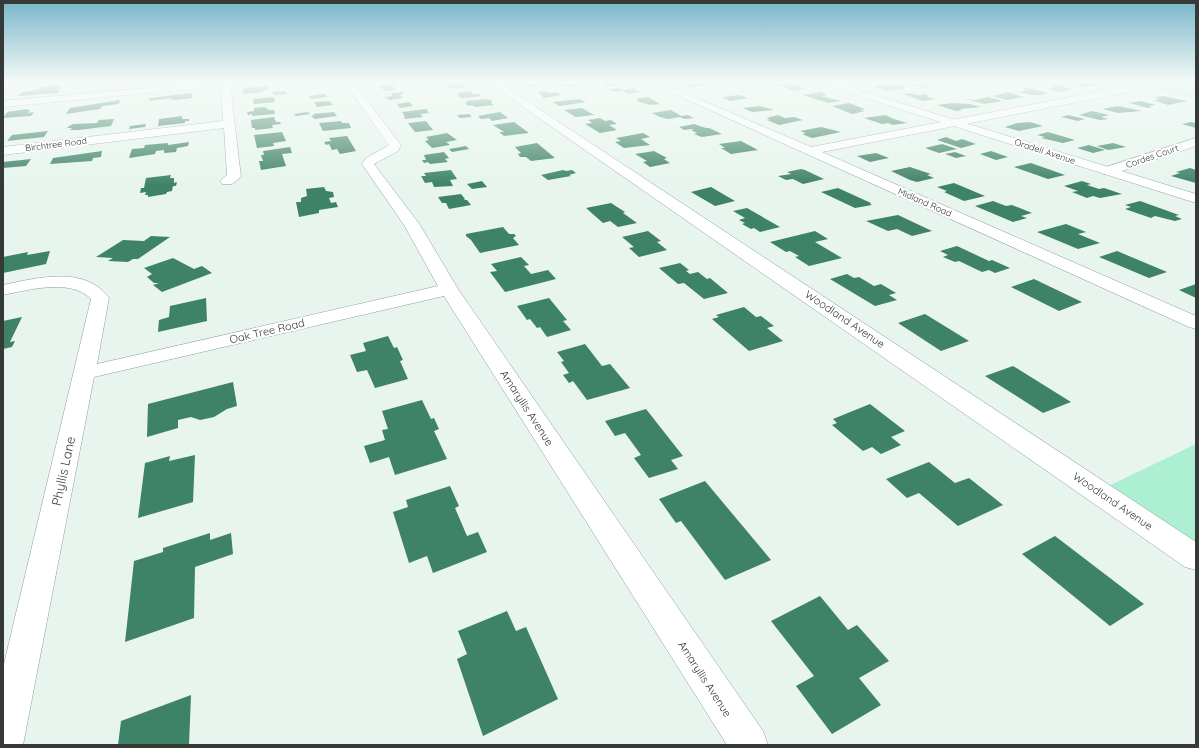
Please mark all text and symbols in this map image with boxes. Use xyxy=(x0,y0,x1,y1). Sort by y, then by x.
street label: Birchtree Road xyxy=(25,135,87,153)
street label: Oradell Avenue xyxy=(1013,136,1077,166)
street label: Cordes Court xyxy=(1124,142,1180,170)
street label: Midland Road xyxy=(896,185,954,219)
street label: Woodland Avenue xyxy=(802,287,888,351)
street label: Oak Tree Road xyxy=(228,316,306,346)
street label: Amaryllis Avenue xyxy=(497,367,557,449)
street label: Phyllis Lane xyxy=(48,435,78,507)
street label: Woodland Avenue xyxy=(1070,469,1156,533)
street label: Amaryllis Avenue xyxy=(675,638,735,720)

